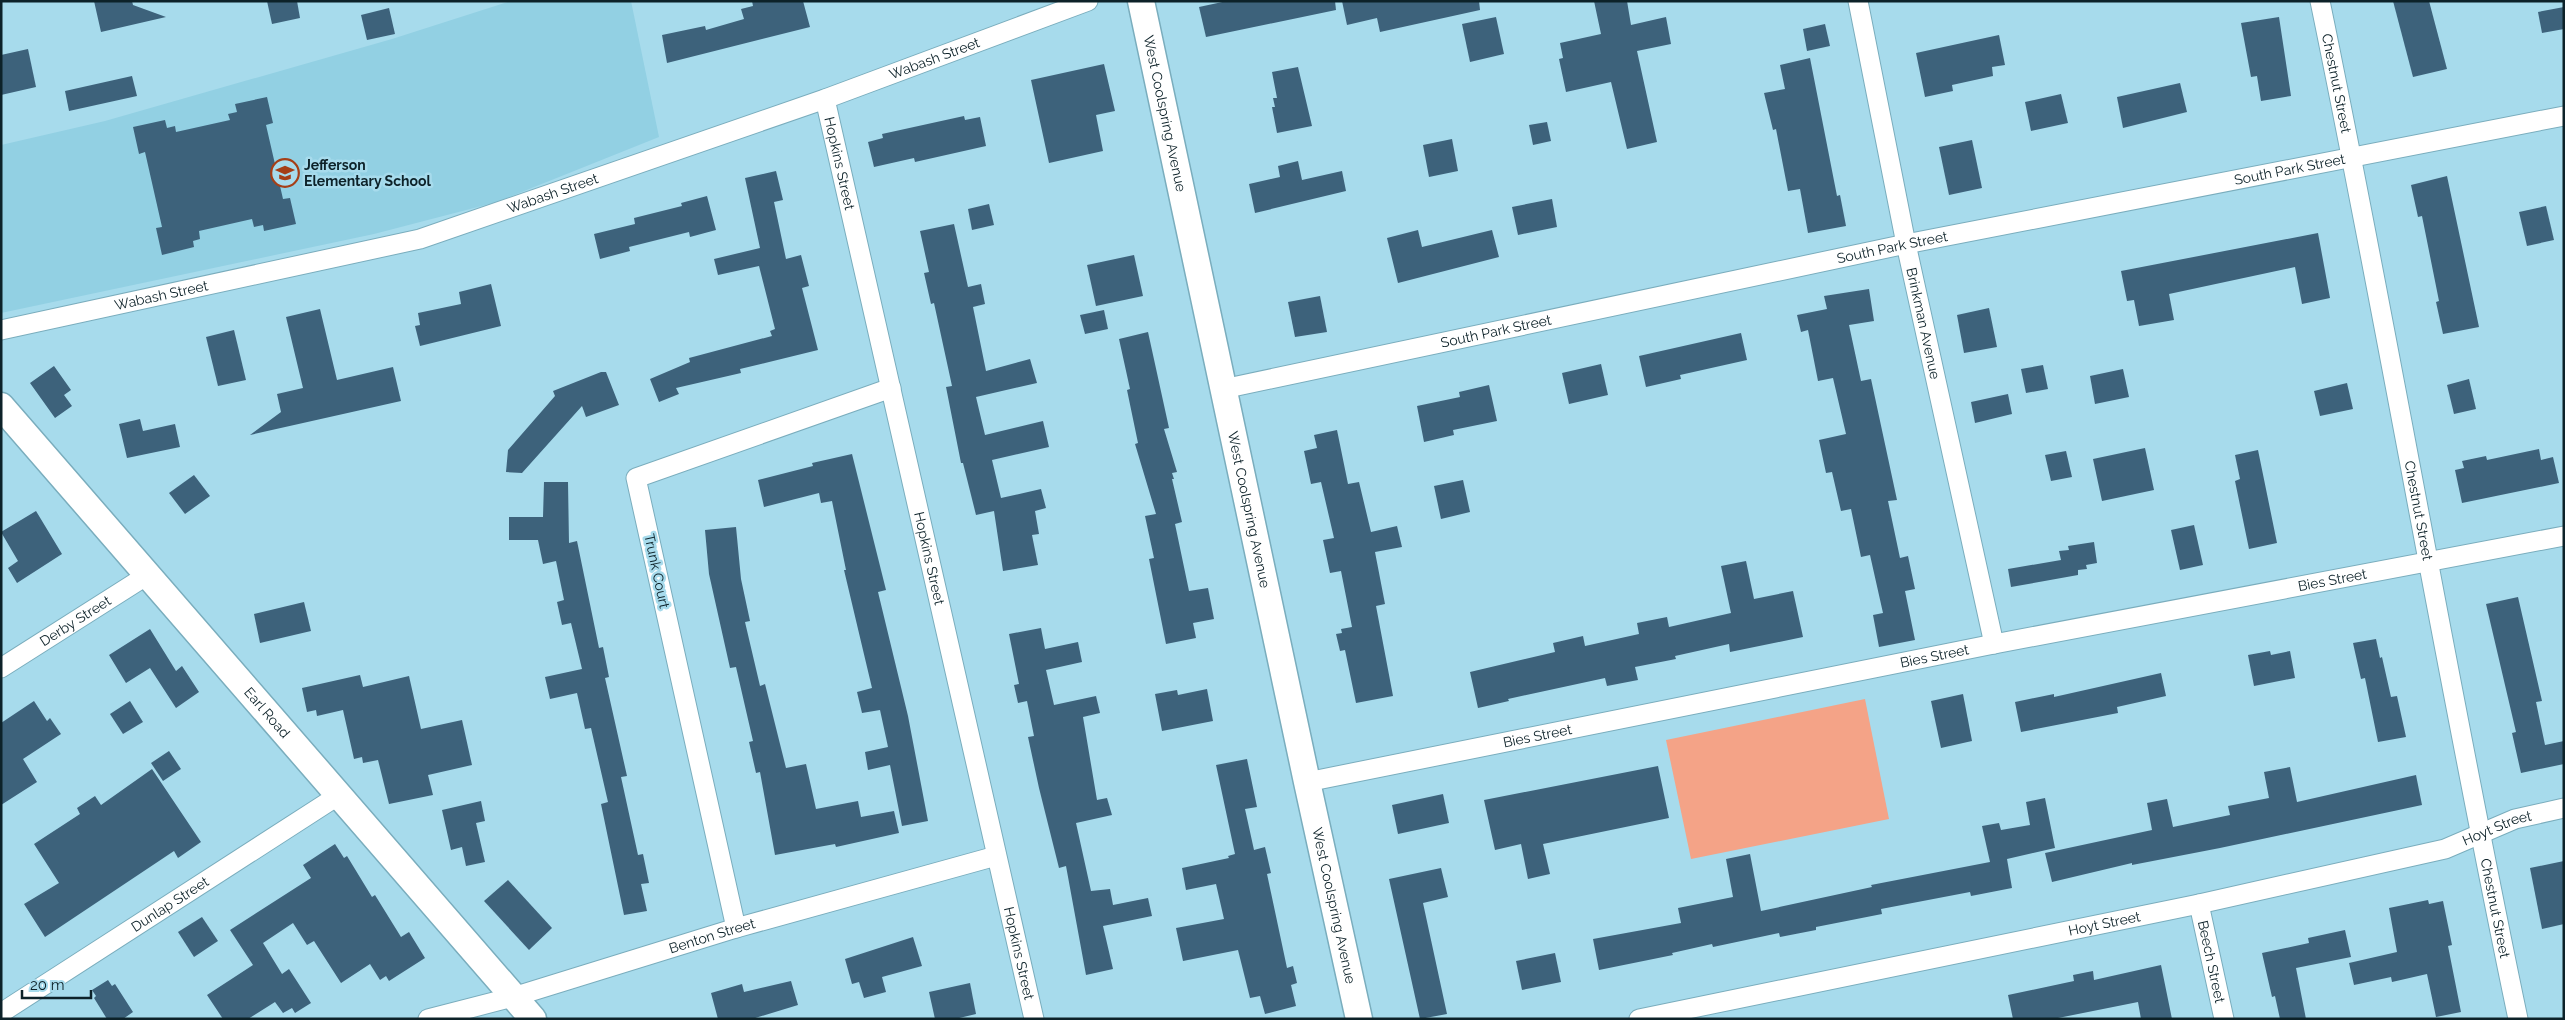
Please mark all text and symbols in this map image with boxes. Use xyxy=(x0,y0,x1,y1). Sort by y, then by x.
street label: Chestnut Street xyxy=(2319,32,2355,135)
street label: Wabash Street xyxy=(887,34,982,82)
street label: West Coolspring Avenue xyxy=(1140,34,1189,193)
street label: Hopkins Street xyxy=(821,115,858,212)
street label: South Park Street xyxy=(2233,151,2347,188)
place label: Jefferson Elementary School xyxy=(304,157,432,189)
school or university icon: Jefferson Elementary School xyxy=(270,158,300,188)
street label: Wabash Street xyxy=(505,170,600,216)
street label: South Park Street xyxy=(1835,228,1949,266)
street label: Brinkman Avenue xyxy=(1903,266,1944,381)
street label: Wabash Street xyxy=(113,277,210,313)
street label: South Park Street xyxy=(1439,311,1553,351)
street label: West Coolspring Avenue xyxy=(1225,430,1274,589)
street label: Chestnut Street xyxy=(2401,459,2436,562)
street label: Hopkins Street xyxy=(911,510,948,607)
street label: Trunk Court xyxy=(641,532,673,610)
street label: Bies Street xyxy=(2296,565,2368,594)
street label: Derby Street xyxy=(37,592,114,649)
street label: Bies Street xyxy=(1899,641,1971,671)
street label: Earl Road xyxy=(241,684,293,741)
street label: Bies Street xyxy=(1502,721,1573,750)
street label: Hoyt Street xyxy=(2460,807,2533,849)
street label: West Coolspring Avenue xyxy=(1309,826,1359,985)
street label: Chestnut Street xyxy=(2477,857,2513,960)
street label: Dunlap Street xyxy=(128,873,212,935)
street label: Hopkins Street xyxy=(1001,905,1037,1002)
street label: Hoyt Street xyxy=(2067,908,2142,939)
street label: Benton Street xyxy=(667,915,757,956)
street label: Beech Street xyxy=(2195,919,2228,1005)
scale bar xyxy=(22,968,91,1000)
text: 20 m xyxy=(30,976,65,994)

